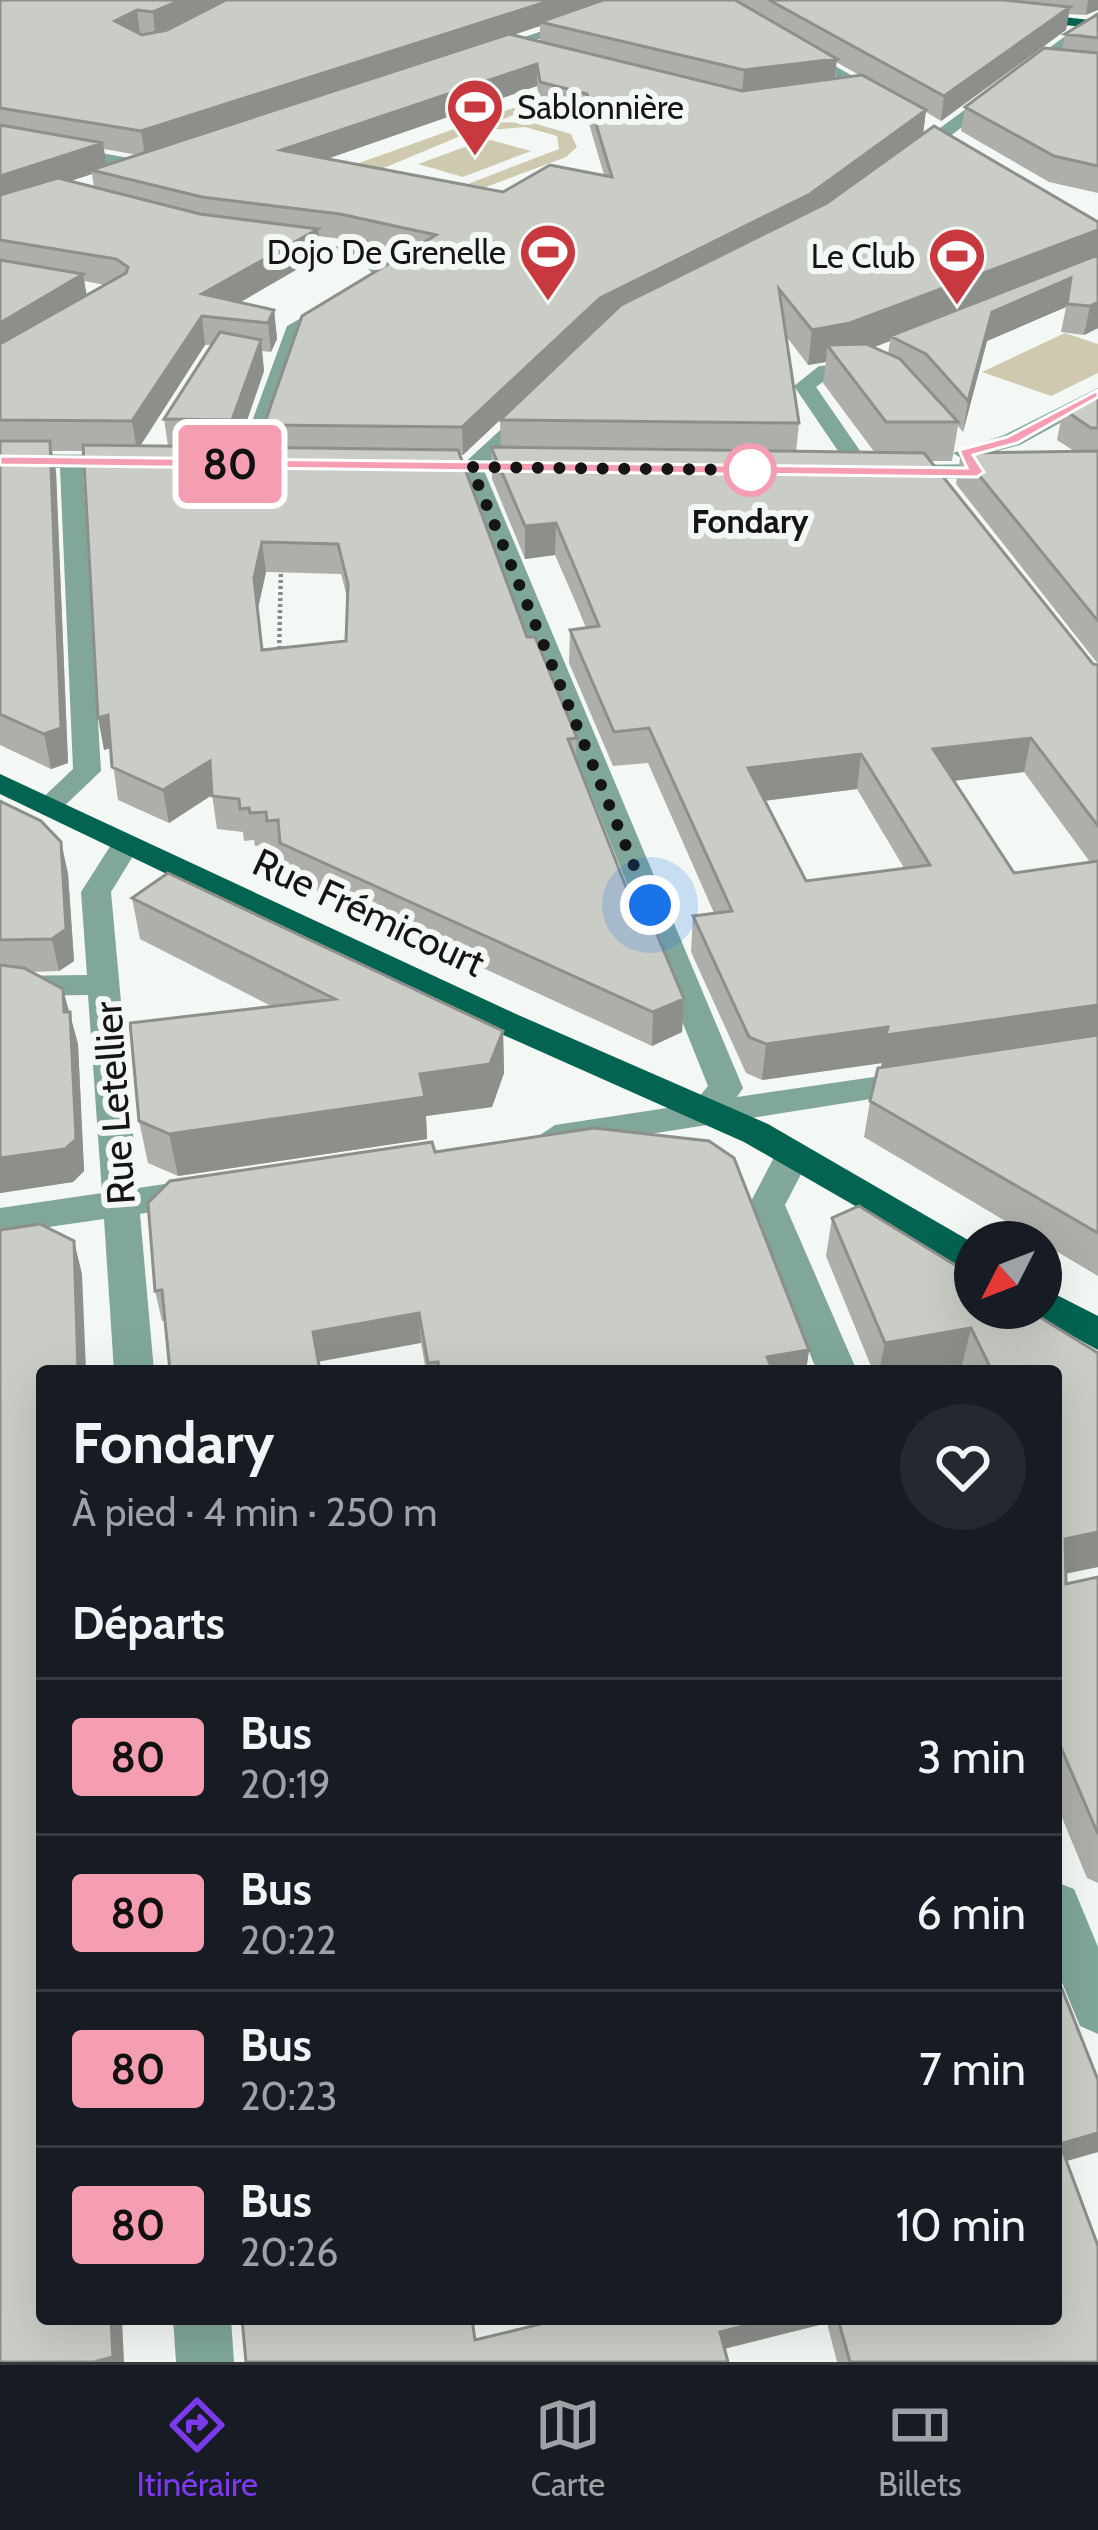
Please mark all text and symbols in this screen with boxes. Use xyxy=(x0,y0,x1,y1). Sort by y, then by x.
sports icon: Sablonnière xyxy=(444,76,506,158)
place label: Sablonnière xyxy=(517,87,684,127)
sports icon: Dojo De Grenelle xyxy=(517,221,579,303)
sports icon: Le Club xyxy=(926,225,988,307)
place label: Dojo De Grenelle xyxy=(267,232,506,272)
place label: Le Club xyxy=(811,236,915,276)
line badge: 80 xyxy=(176,425,284,503)
text: 80 xyxy=(202,438,258,490)
marker: Fondary xyxy=(725,445,775,495)
place label: Fondary xyxy=(691,501,809,541)
street label: Rue Frémicourt xyxy=(246,837,492,987)
your location xyxy=(620,875,680,935)
street label: Rue Letellier xyxy=(83,999,145,1206)
north arrow xyxy=(954,1221,1062,1329)
map controls xyxy=(954,1221,1062,1329)
button: heart xyxy=(900,1404,1026,1530)
text: Fondary xyxy=(72,1408,274,1477)
text: À pied · 4 min · 250 m xyxy=(72,1488,437,1536)
text: Départs xyxy=(72,1596,225,1650)
text: Bus xyxy=(240,1706,312,1760)
text: 3 min xyxy=(917,1730,1026,1784)
text: 80 xyxy=(110,1731,166,1783)
text: 20:19 xyxy=(240,1760,331,1808)
text: Bus xyxy=(240,1862,312,1916)
text: 6 min xyxy=(916,1886,1026,1940)
text: 80 xyxy=(110,1887,166,1939)
text: 20:22 xyxy=(240,1916,337,1964)
text: Bus xyxy=(240,2018,312,2072)
text: 7 min xyxy=(919,2042,1026,2096)
text: 80 xyxy=(110,2043,166,2095)
text: 20:23 xyxy=(240,2072,337,2120)
text: Bus xyxy=(240,2174,312,2228)
text: 10 min xyxy=(896,2198,1026,2252)
text: 80 xyxy=(110,2199,166,2251)
text: 20:26 xyxy=(240,2228,338,2276)
tab: Itinéraire xyxy=(136,2392,258,2504)
tab: Carte xyxy=(531,2392,605,2504)
tab: Billets xyxy=(878,2392,962,2504)

